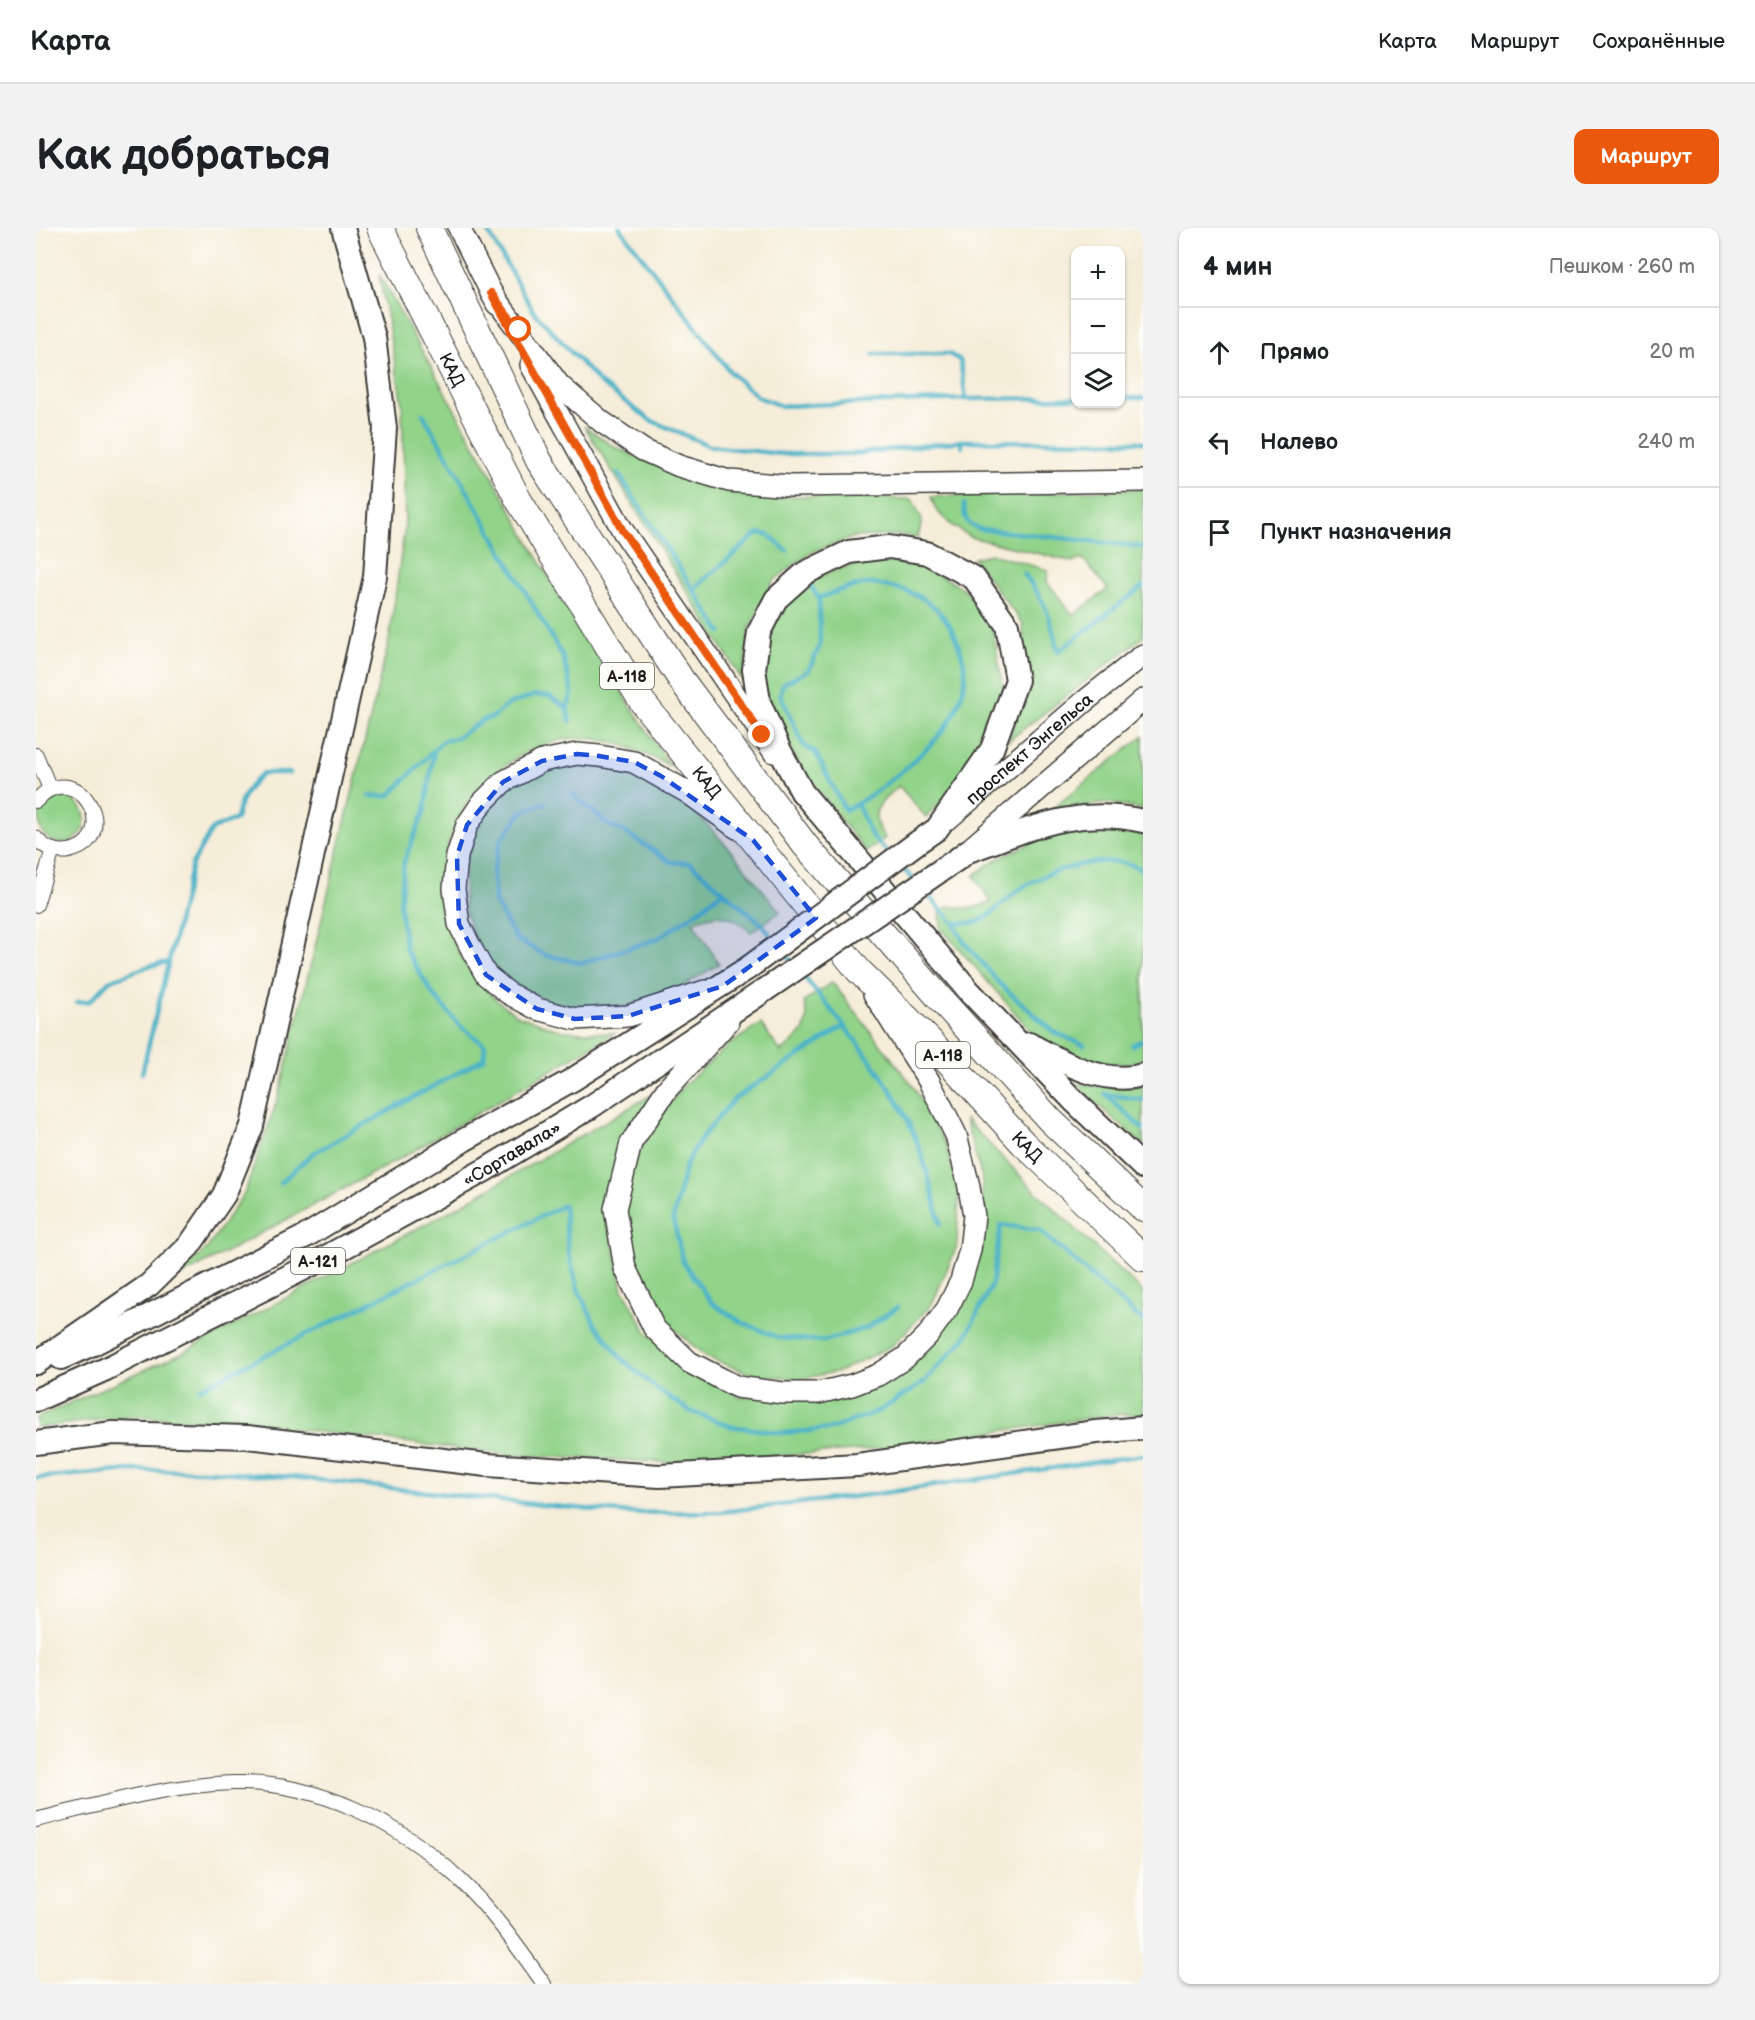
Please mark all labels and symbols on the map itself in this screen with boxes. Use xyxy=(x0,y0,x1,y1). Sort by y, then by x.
route start xyxy=(505,316,531,342)
street label: КАД xyxy=(434,349,469,391)
road number: А-118 xyxy=(600,663,654,689)
street label: проспект Энгельса xyxy=(962,689,1097,809)
route end xyxy=(748,721,774,747)
street label: КАД xyxy=(687,762,726,803)
road number: А-118 xyxy=(916,1042,970,1068)
street label: «Сортавала» xyxy=(459,1117,565,1191)
street label: КАД xyxy=(1007,1127,1047,1167)
road number: А-121 xyxy=(291,1248,345,1274)

